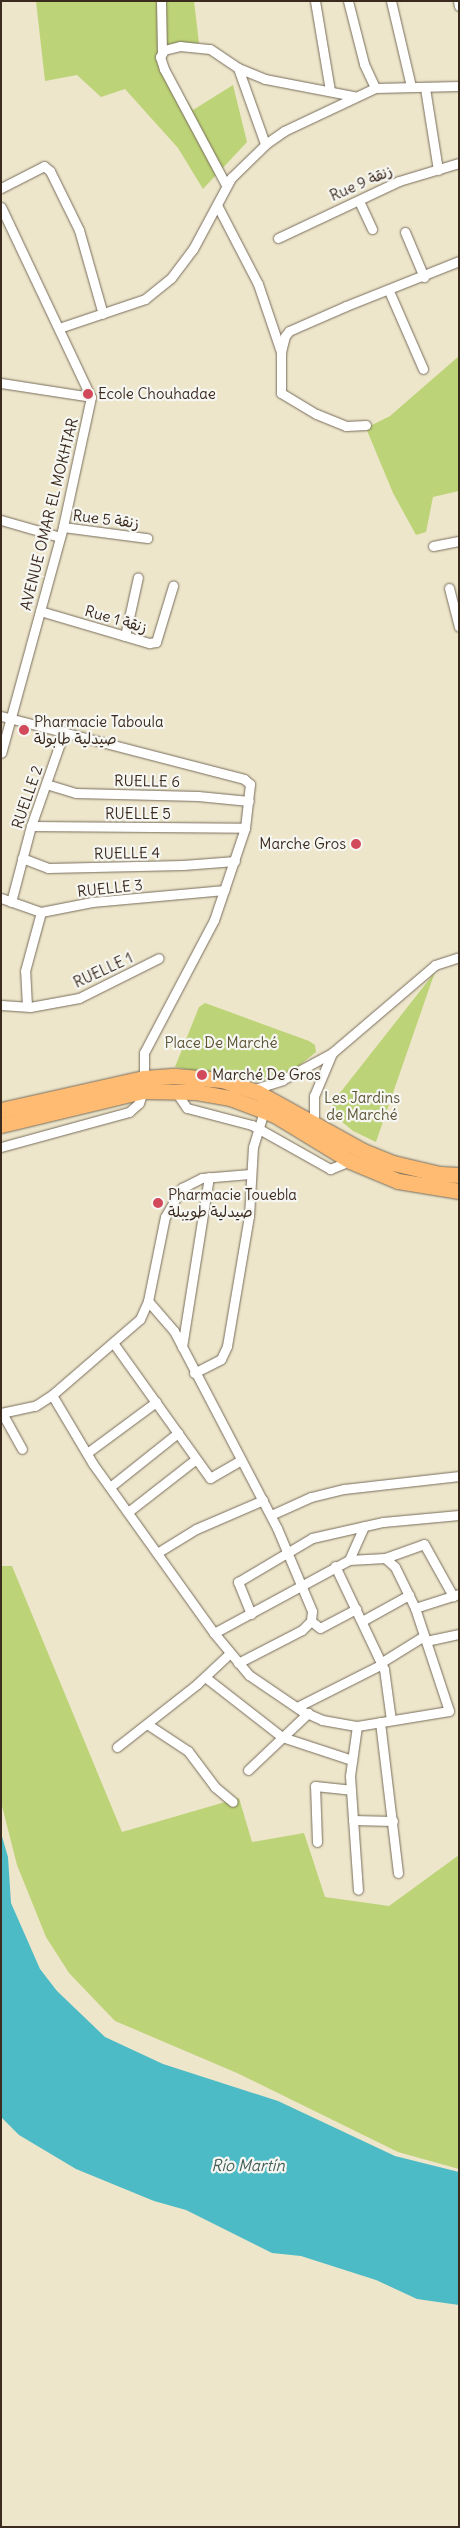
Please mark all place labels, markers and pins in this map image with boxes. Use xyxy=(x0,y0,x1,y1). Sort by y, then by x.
place label: Ecole Chouhadae xyxy=(98,385,216,403)
marker: Ecole Chouhadae xyxy=(82,388,94,400)
place label: Pharmacie Taboula صيدلية طابولة xyxy=(34,712,163,747)
marker: Pharmacie Taboula صيدلية طابولة xyxy=(18,724,30,736)
place label: Marche Gros xyxy=(259,835,346,853)
marker: Marche Gros xyxy=(350,838,362,850)
place label: Marché De Gros xyxy=(212,1066,321,1084)
marker: Marché De Gros xyxy=(196,1069,208,1081)
place label: Pharmacie Touebla صيدلية طويبلة xyxy=(168,1185,297,1220)
marker: Pharmacie Touebla صيدلية طويبلة xyxy=(152,1197,164,1209)

